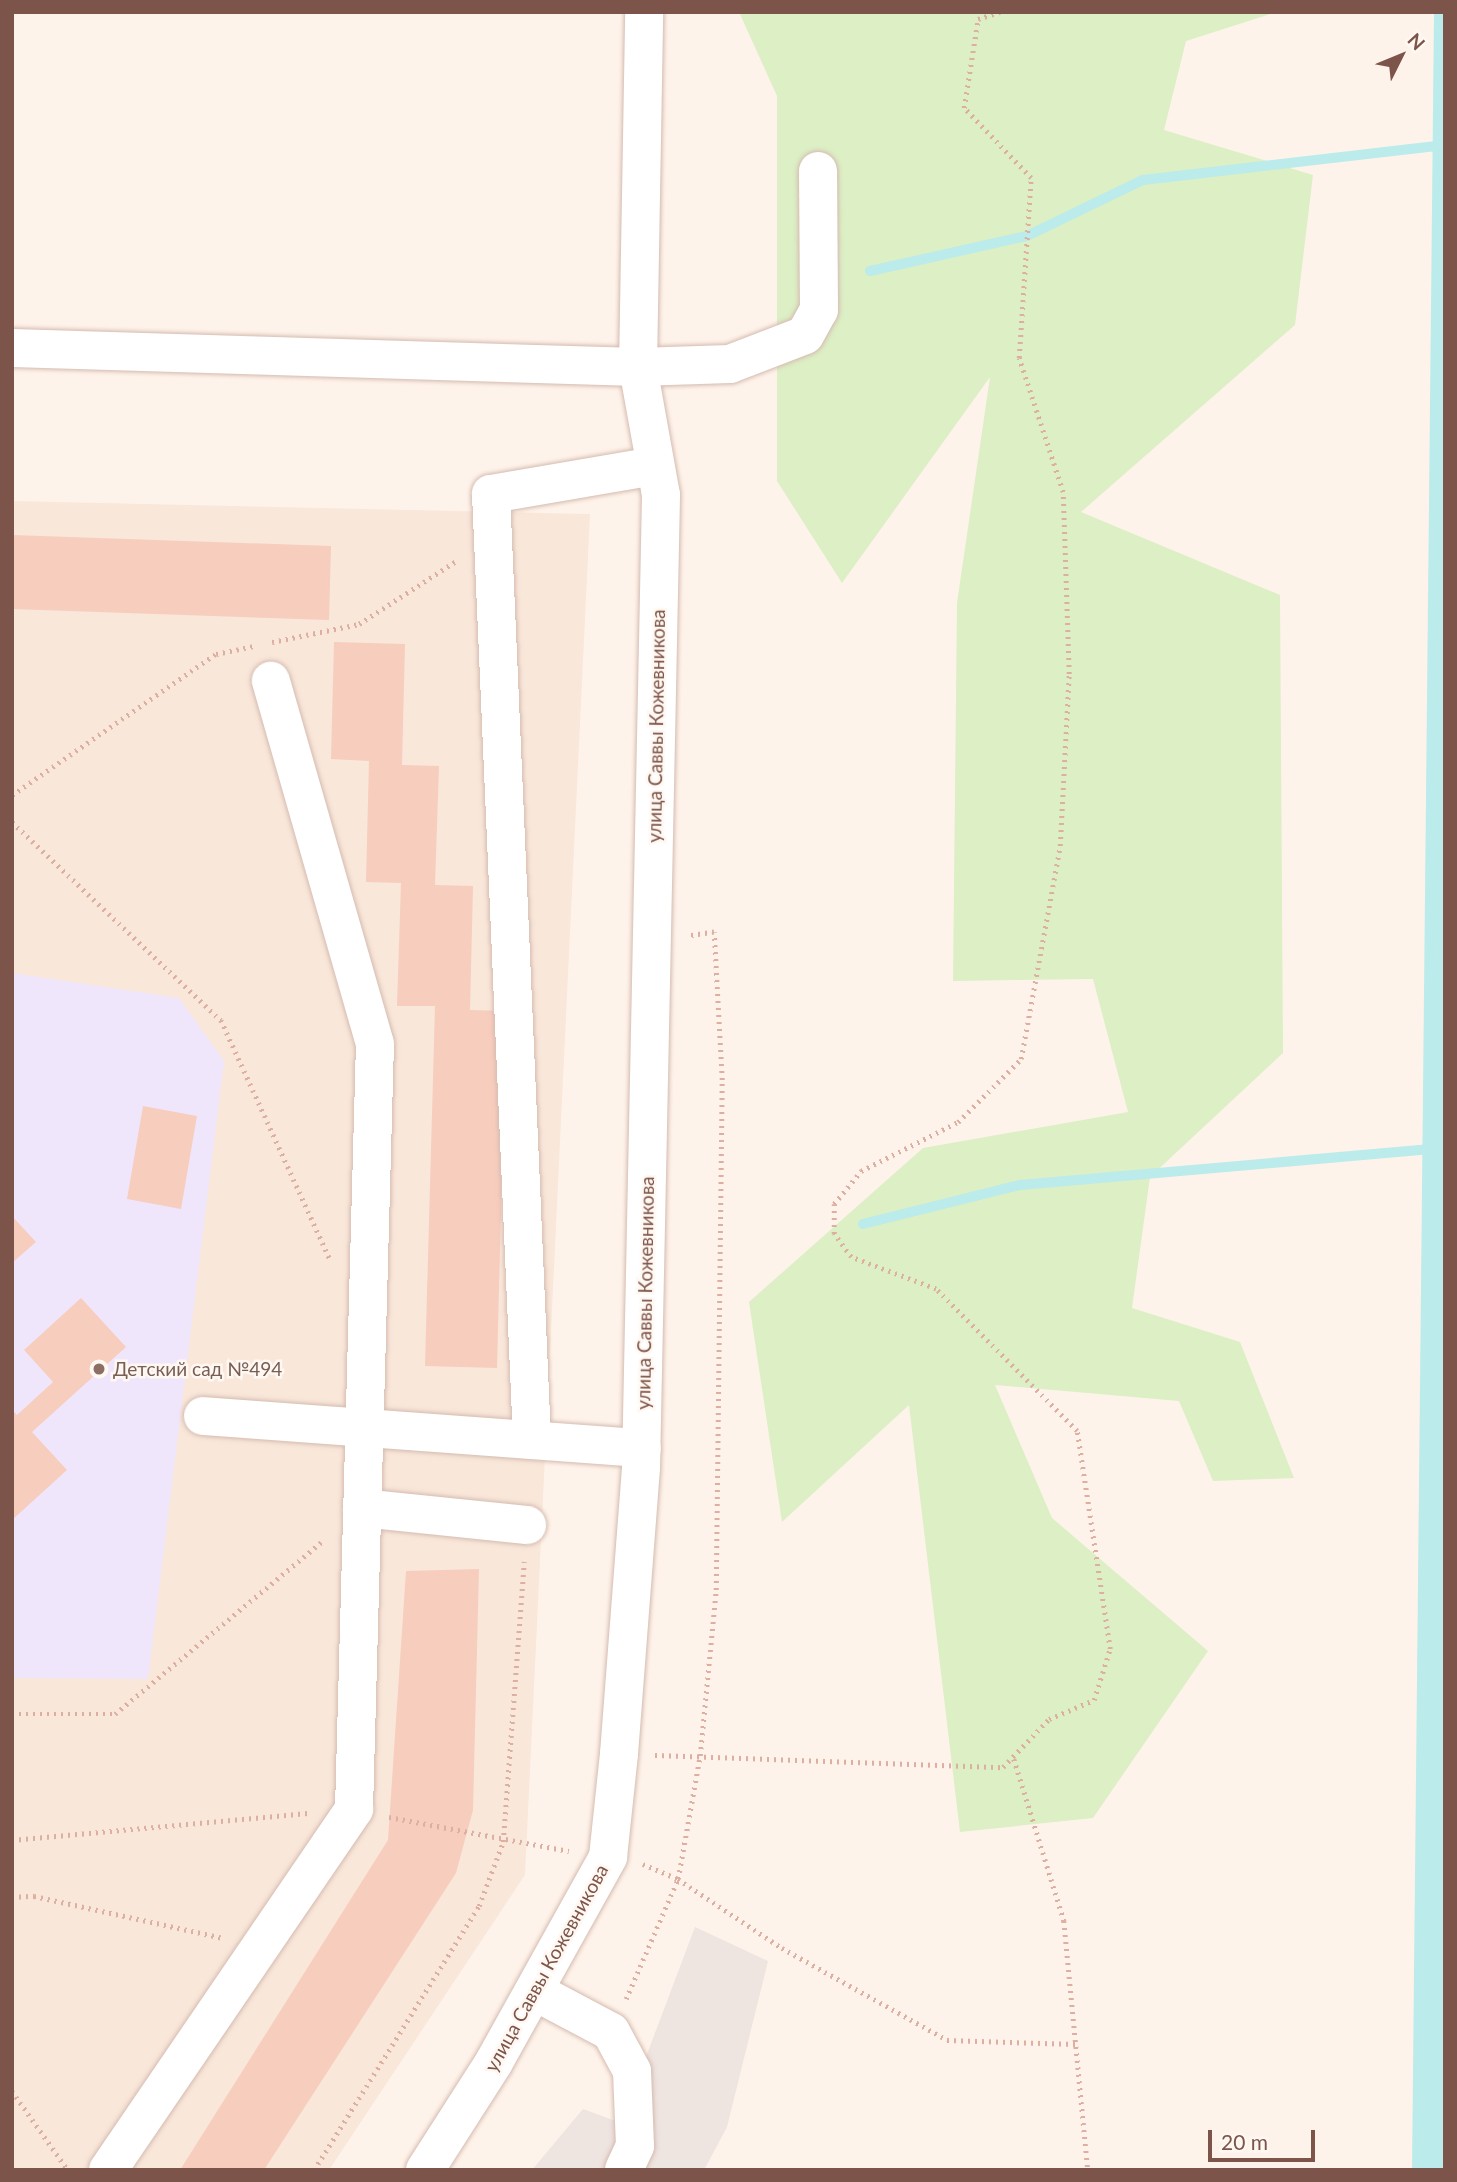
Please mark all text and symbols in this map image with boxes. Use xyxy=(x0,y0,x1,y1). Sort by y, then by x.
north arrow xyxy=(1366,21,1436,91)
text: N xyxy=(1403,28,1430,55)
street label: улица Саввы Кожевникова xyxy=(643,609,669,843)
street label: улица Саввы Кожевникова xyxy=(632,1176,658,1410)
place label: Детский сад №494 xyxy=(113,1358,282,1380)
marker: Детский сад №494 xyxy=(91,1361,107,1377)
street label: улица Саввы Кожевникова xyxy=(479,1860,613,2076)
scale bar xyxy=(1212,2116,1319,2160)
text: 20 m xyxy=(1221,2129,1268,2154)

